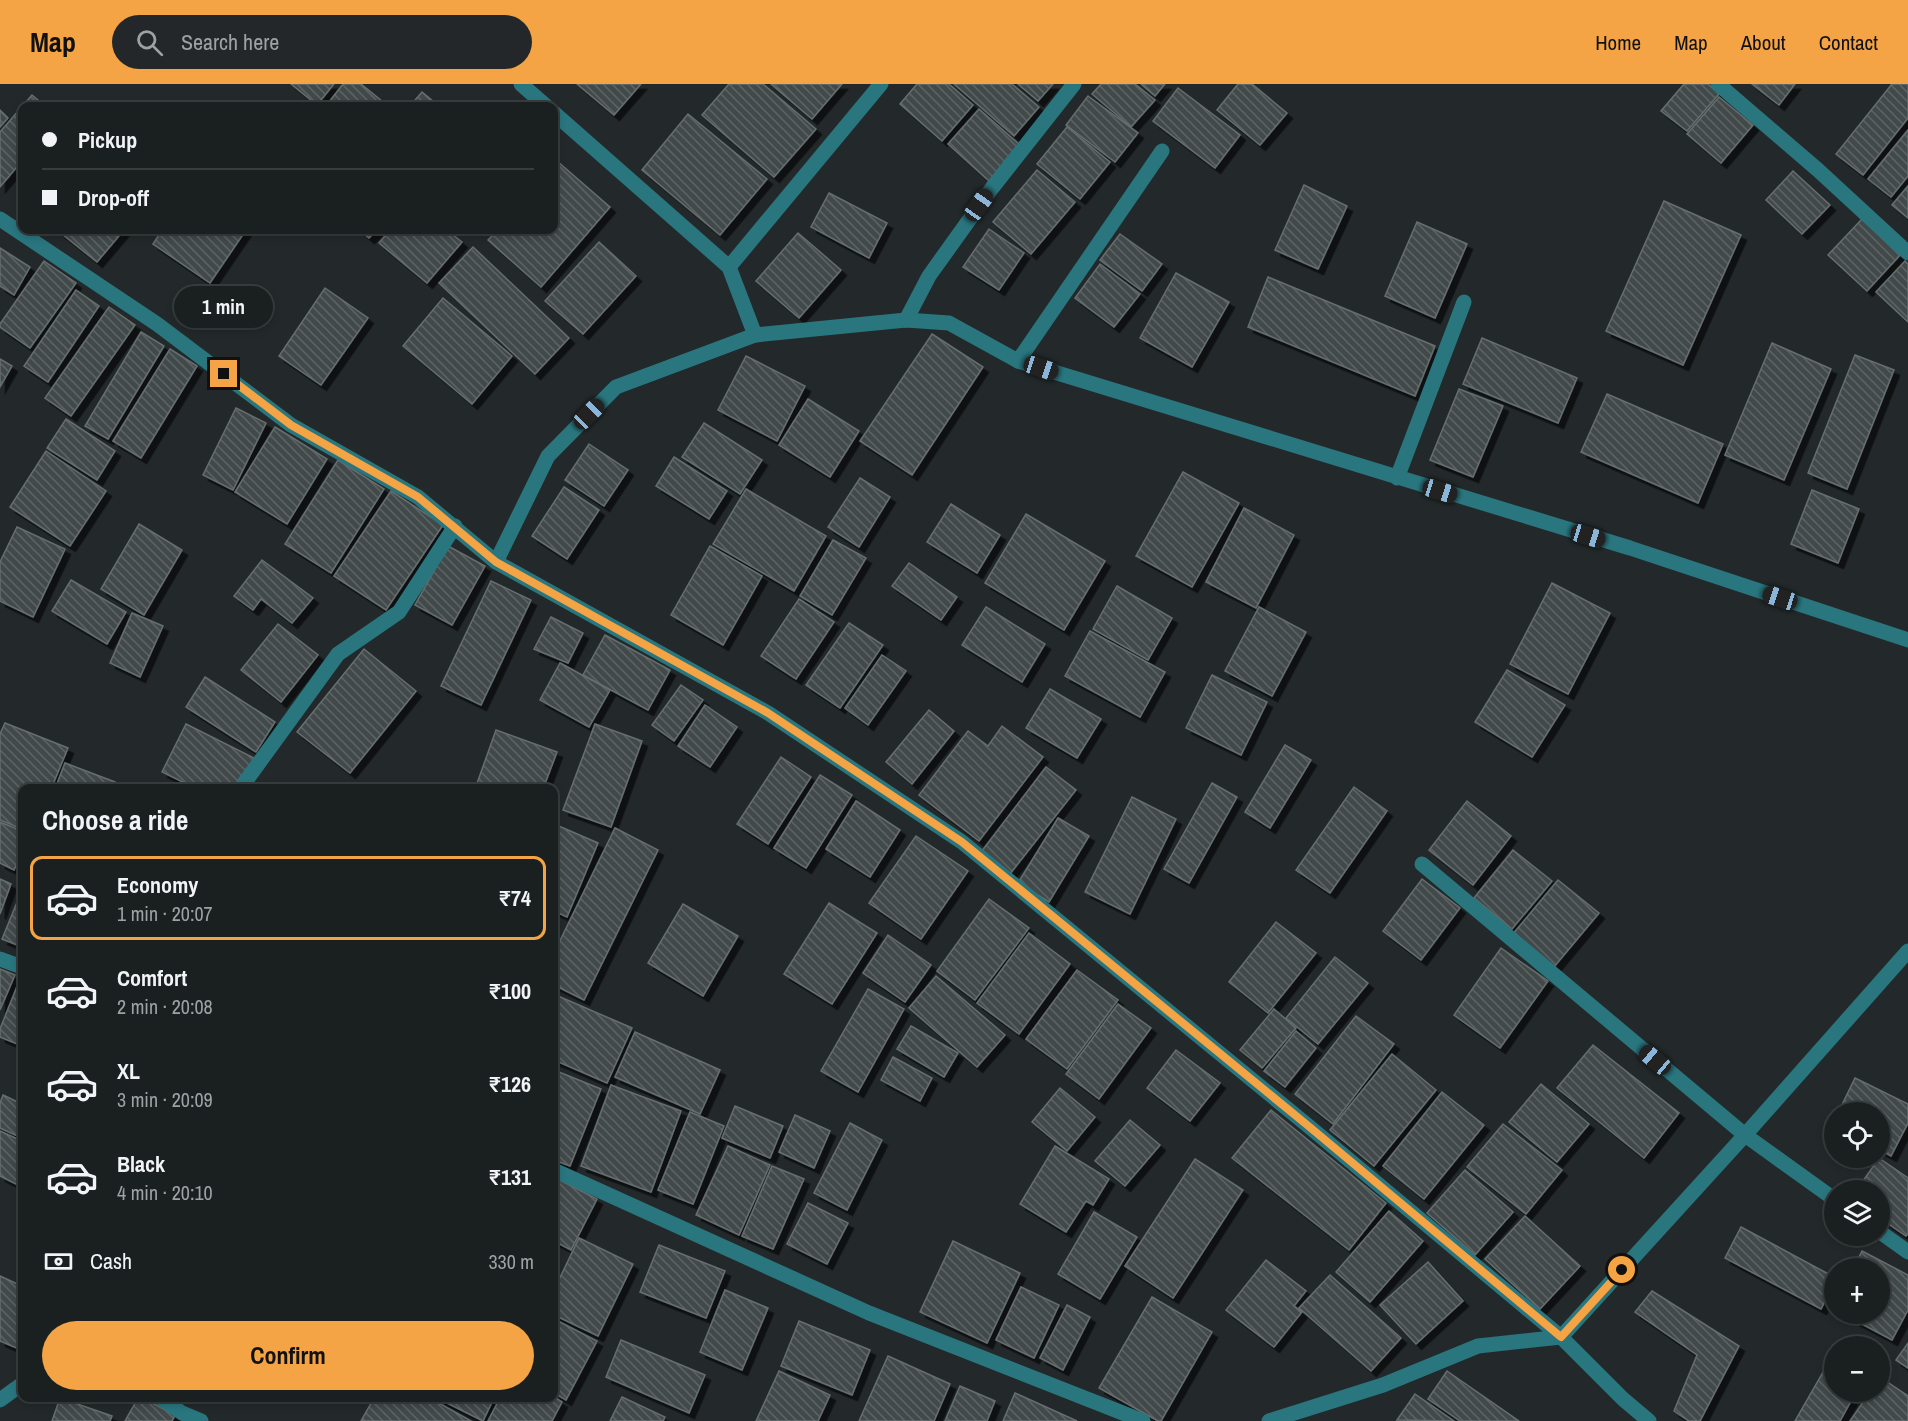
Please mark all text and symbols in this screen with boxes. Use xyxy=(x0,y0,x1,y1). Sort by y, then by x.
search box xyxy=(112,15,532,69)
text: Map xyxy=(30,23,76,61)
icon: search xyxy=(133,26,166,59)
text: Search here xyxy=(181,27,279,57)
text: Home xyxy=(1595,28,1641,57)
text: Map xyxy=(1674,28,1708,57)
text: About xyxy=(1741,28,1786,57)
text: Contact xyxy=(1819,28,1878,57)
text: Pickup xyxy=(78,125,137,155)
text: Drop-off xyxy=(78,183,149,213)
car xyxy=(961,185,997,225)
callout: 1 min xyxy=(174,287,274,329)
text: 1 min xyxy=(202,293,245,320)
car xyxy=(1021,354,1061,382)
route end xyxy=(210,360,237,387)
car xyxy=(570,395,608,433)
car xyxy=(1420,477,1460,505)
car xyxy=(1568,522,1608,550)
car xyxy=(1760,584,1800,612)
text: Choose a ride xyxy=(42,802,188,838)
text: Economy xyxy=(117,870,198,900)
icon: car xyxy=(45,871,99,925)
text: ₹74 xyxy=(498,883,531,913)
text: 1 min · 20:07 xyxy=(117,900,213,927)
text: Comfort xyxy=(117,963,187,993)
icon: car xyxy=(45,964,99,1018)
text: ₹100 xyxy=(488,976,531,1006)
text: 2 min · 20:08 xyxy=(117,993,213,1020)
car xyxy=(1635,1042,1675,1078)
text: XL xyxy=(117,1056,140,1086)
icon: car xyxy=(45,1057,99,1111)
text: ₹126 xyxy=(488,1069,531,1099)
text: 3 min · 20:09 xyxy=(117,1086,213,1113)
map controls xyxy=(1824,1102,1890,1402)
button: locate xyxy=(1824,1102,1890,1168)
text: Black xyxy=(117,1149,165,1179)
icon: car xyxy=(45,1150,99,1204)
text: ₹131 xyxy=(488,1162,531,1192)
text: 4 min · 20:10 xyxy=(117,1179,213,1206)
button: layers xyxy=(1824,1180,1890,1246)
icon: cash xyxy=(42,1245,75,1278)
text: Cash xyxy=(90,1246,132,1276)
text: 330 m xyxy=(488,1248,534,1275)
route start xyxy=(1608,1256,1635,1283)
button: + xyxy=(1824,1258,1890,1324)
button: Confirm xyxy=(42,1321,534,1390)
button: − xyxy=(1824,1336,1890,1402)

